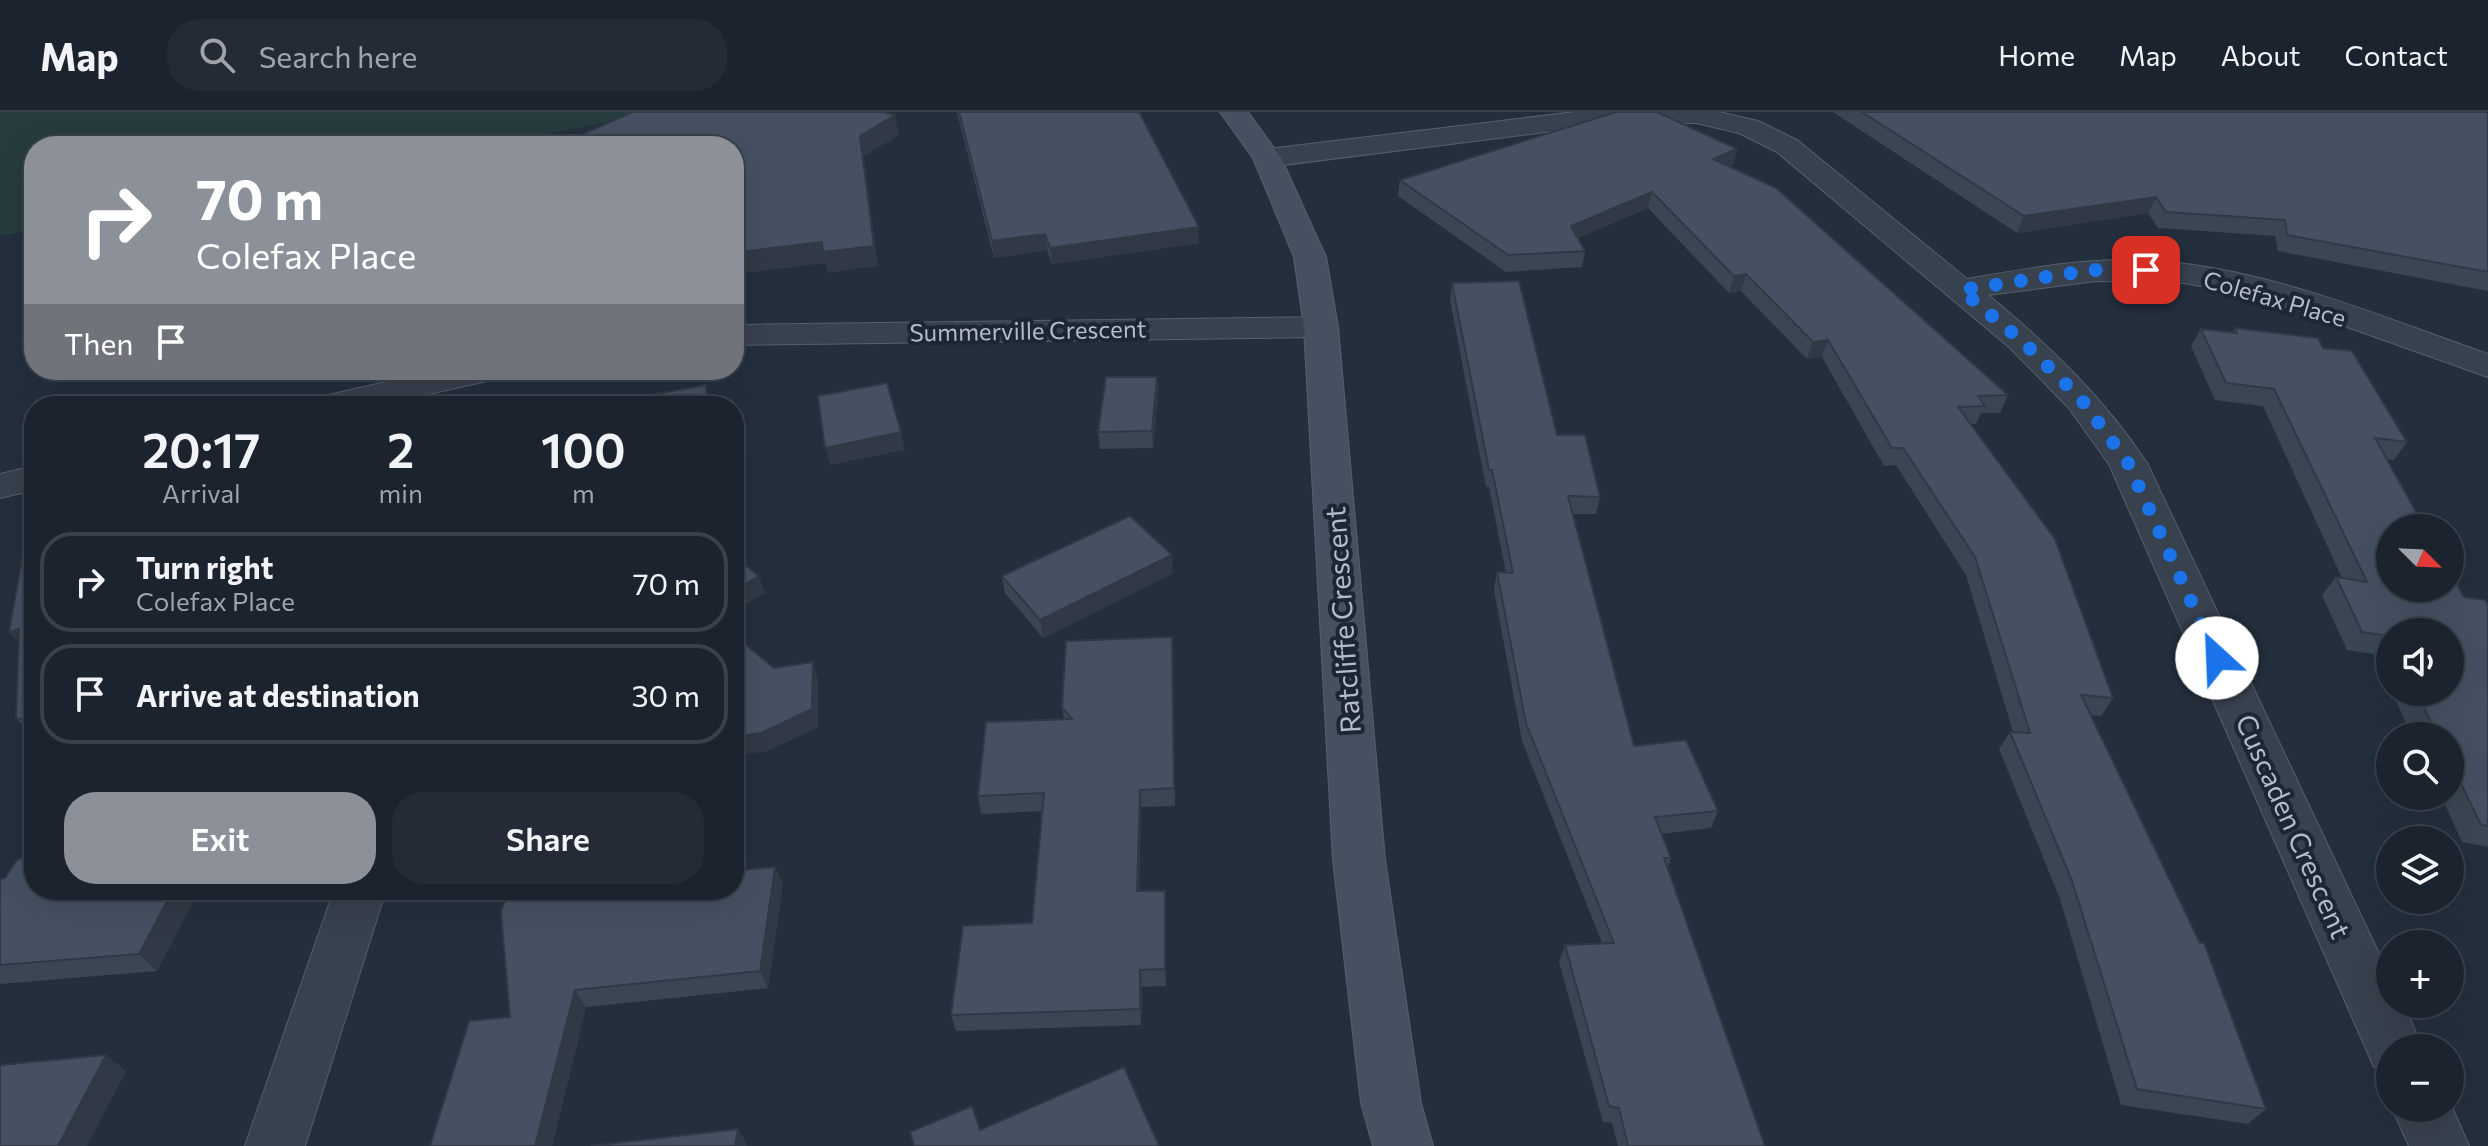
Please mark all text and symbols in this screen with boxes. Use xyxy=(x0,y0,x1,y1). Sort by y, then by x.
search box xyxy=(167,19,727,91)
text: Map xyxy=(40,32,119,79)
icon: search xyxy=(195,33,239,77)
text: Search here xyxy=(259,37,417,74)
text: Home xyxy=(1998,38,2075,72)
text: Map xyxy=(2119,38,2177,72)
text: About xyxy=(2221,38,2301,72)
text: Contact xyxy=(2345,38,2448,72)
text: 70 m xyxy=(196,163,323,232)
icon: right xyxy=(64,168,168,272)
text: Colefax Place xyxy=(196,232,416,276)
pin xyxy=(2112,236,2180,304)
icon: arrive xyxy=(2124,248,2168,292)
street label: Colefax Place xyxy=(2200,264,2350,332)
street label: Summerville Crescent xyxy=(909,313,1147,347)
icon: arrive xyxy=(149,320,193,364)
text: Then xyxy=(64,324,133,361)
text: 20:17 xyxy=(142,419,260,478)
text: 2 xyxy=(387,419,414,478)
text: 100 xyxy=(541,419,626,478)
text: Arrival xyxy=(162,477,241,508)
text: min xyxy=(379,477,423,508)
text: m xyxy=(572,477,595,508)
street label: Ratcliffe Crescent xyxy=(1317,505,1367,735)
north arrow xyxy=(2376,514,2464,602)
map controls xyxy=(2376,514,2464,1122)
text: Turn right xyxy=(136,548,273,585)
icon: right xyxy=(68,560,112,604)
text: 70 m xyxy=(633,564,700,601)
text: Colefax Place xyxy=(136,585,295,616)
position arrow xyxy=(2175,616,2259,700)
button: sound xyxy=(2376,618,2464,706)
icon: arrive xyxy=(68,672,112,716)
text: Arrive at destination xyxy=(136,676,420,713)
text: 30 m xyxy=(631,676,700,713)
street label: Cuscaden Crescent xyxy=(2229,709,2359,943)
button: search xyxy=(2376,722,2464,810)
button: Exit xyxy=(64,792,376,884)
button: Share xyxy=(392,792,704,884)
button: layers xyxy=(2376,826,2464,914)
button: + xyxy=(2376,930,2464,1018)
button: − xyxy=(2376,1034,2464,1122)

